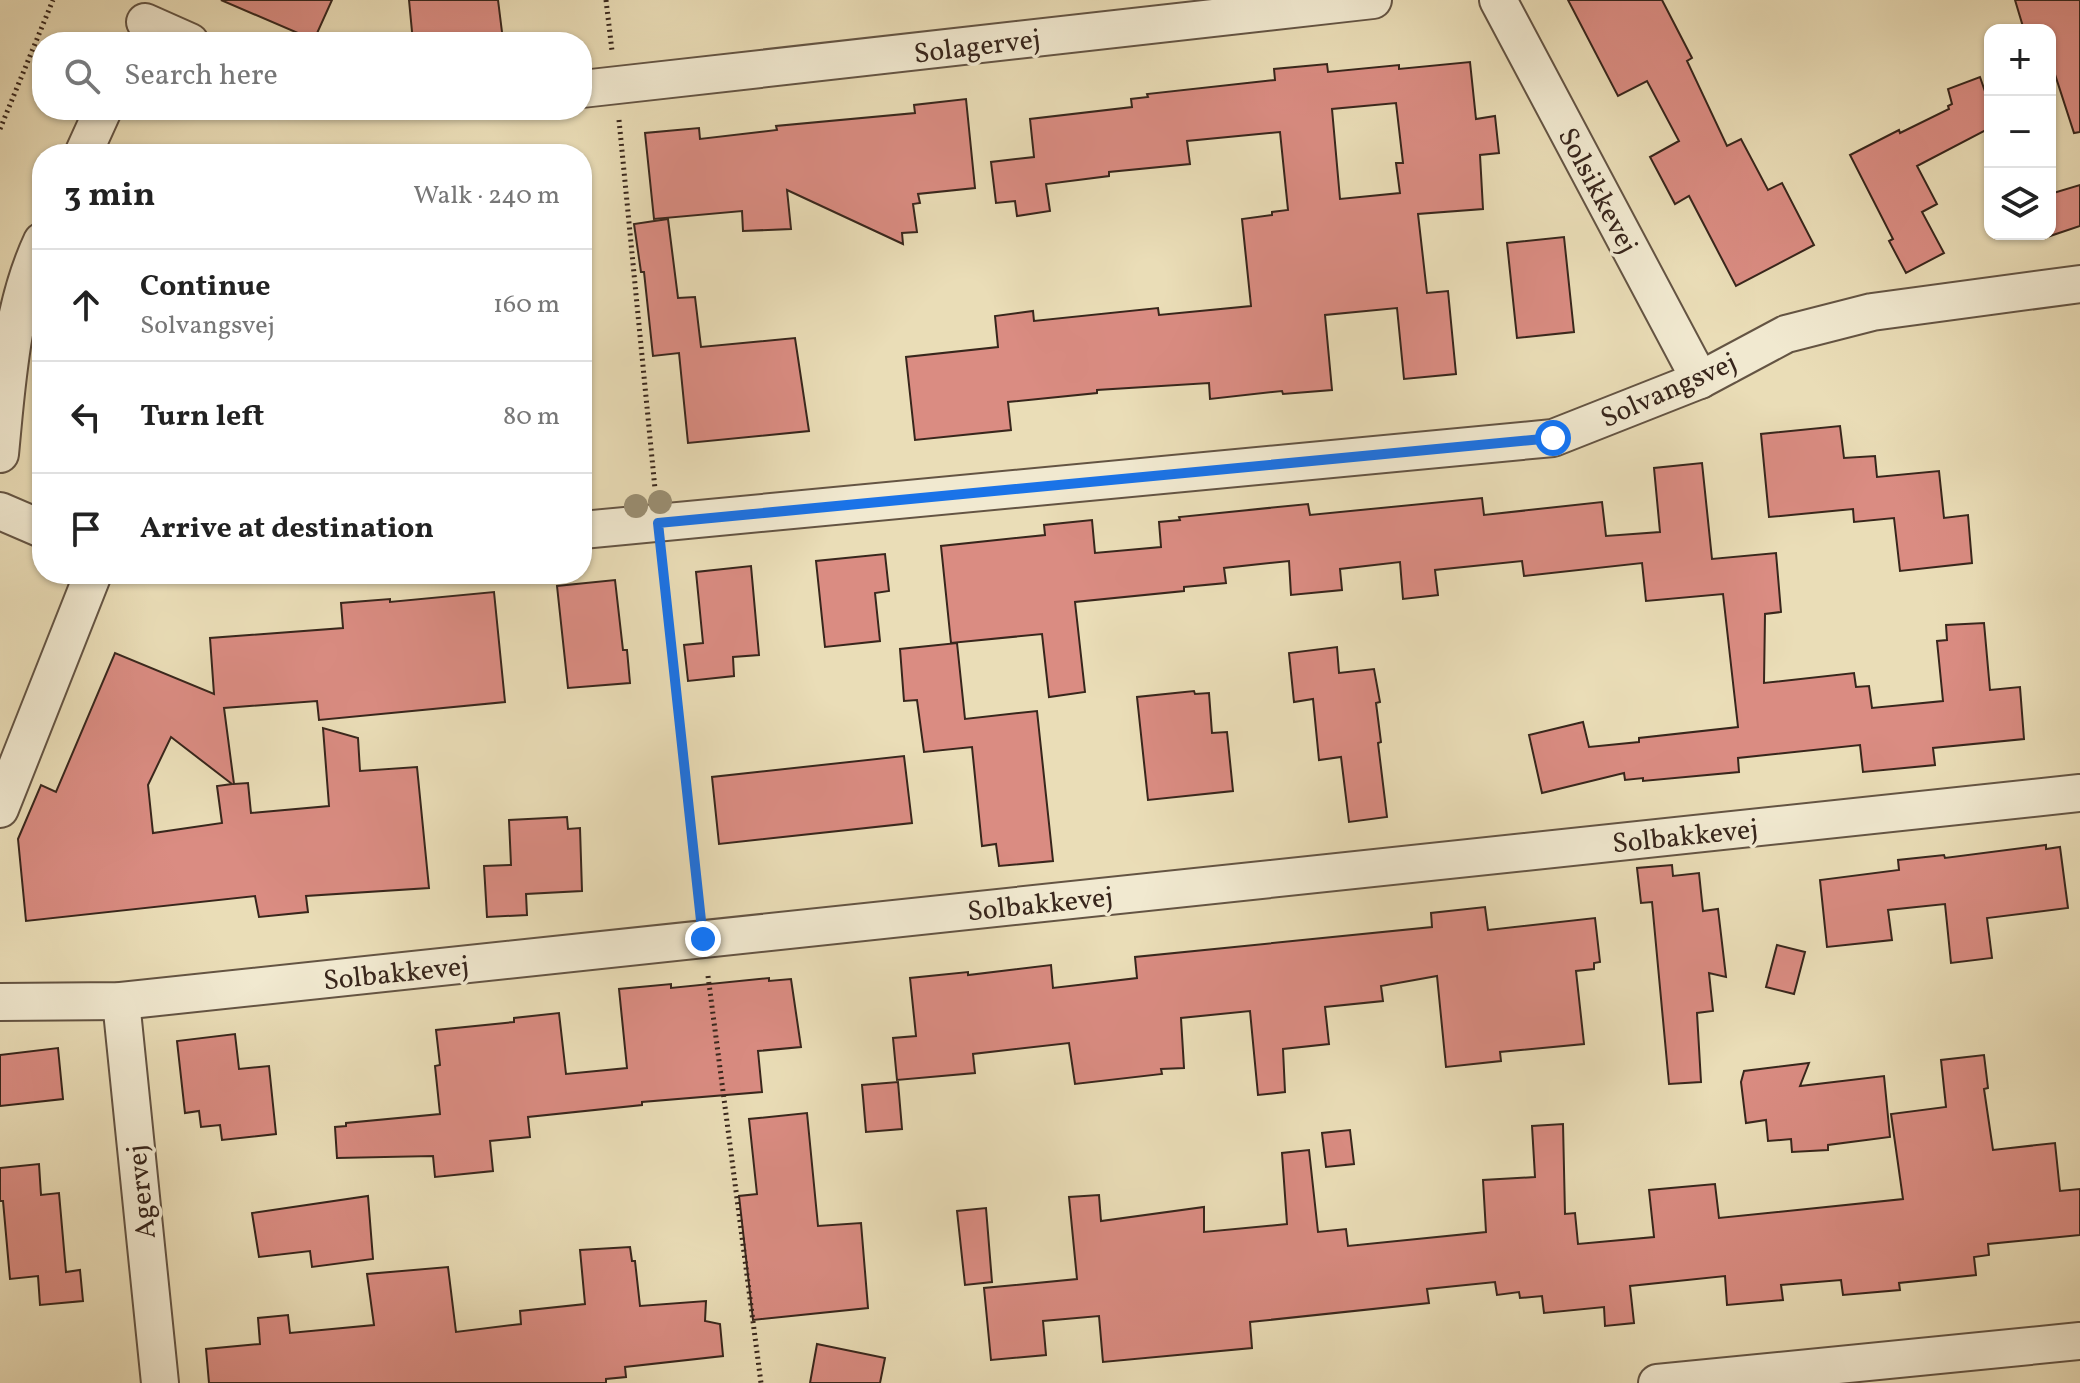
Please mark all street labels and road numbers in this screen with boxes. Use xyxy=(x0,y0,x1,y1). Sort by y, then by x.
street label: Solagervej xyxy=(912,20,1043,75)
street label: Solsikkevej xyxy=(1547,121,1646,261)
street label: Solvangsvej xyxy=(1595,344,1743,439)
street label: Solbakkevej xyxy=(1610,810,1760,865)
street label: Solbakkevej xyxy=(965,878,1115,933)
street label: Solbakkevej xyxy=(321,947,471,1002)
street label: Agervej xyxy=(118,1143,167,1241)

